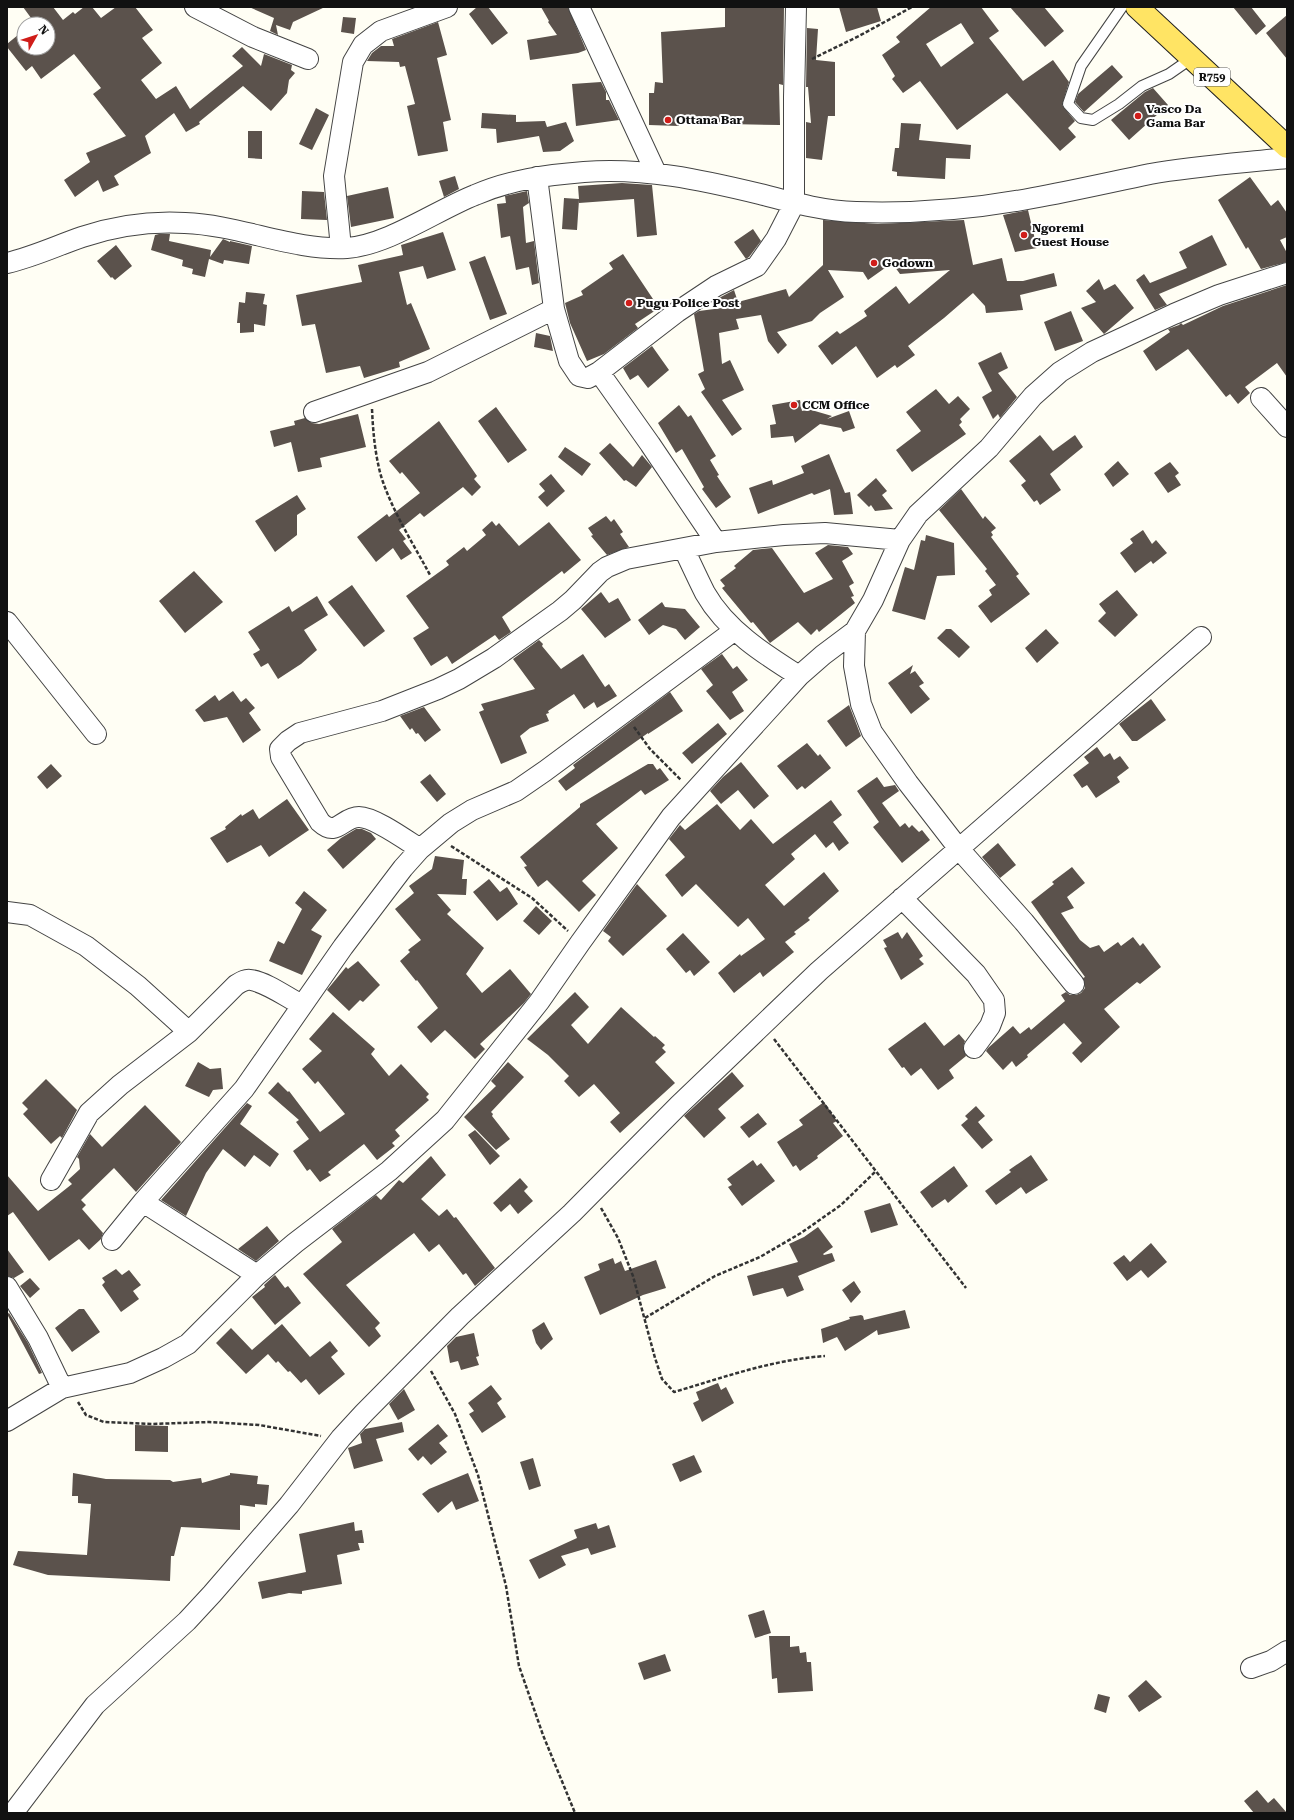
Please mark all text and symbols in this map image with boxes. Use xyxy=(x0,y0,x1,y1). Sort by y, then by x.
north arrow xyxy=(16,16,56,56)
text: N xyxy=(36,23,51,38)
road number: R759 xyxy=(1194,68,1230,86)
place label: Vasco Da Gama Bar xyxy=(1146,102,1206,130)
marker: Vasco Da Gama Bar xyxy=(1133,111,1143,121)
place label: Ottana Bar xyxy=(676,113,743,127)
marker: Ottana Bar xyxy=(663,115,673,125)
place label: Ngoremi Guest House xyxy=(1032,221,1109,249)
marker: Ngoremi Guest House xyxy=(1019,230,1029,240)
place label: Godown xyxy=(882,256,933,270)
marker: Godown xyxy=(869,258,879,268)
place label: Pugu Police Post xyxy=(637,296,739,310)
marker: Pugu Police Post xyxy=(624,298,634,308)
place label: CCM Office xyxy=(802,398,870,412)
marker: CCM Office xyxy=(789,400,799,410)

